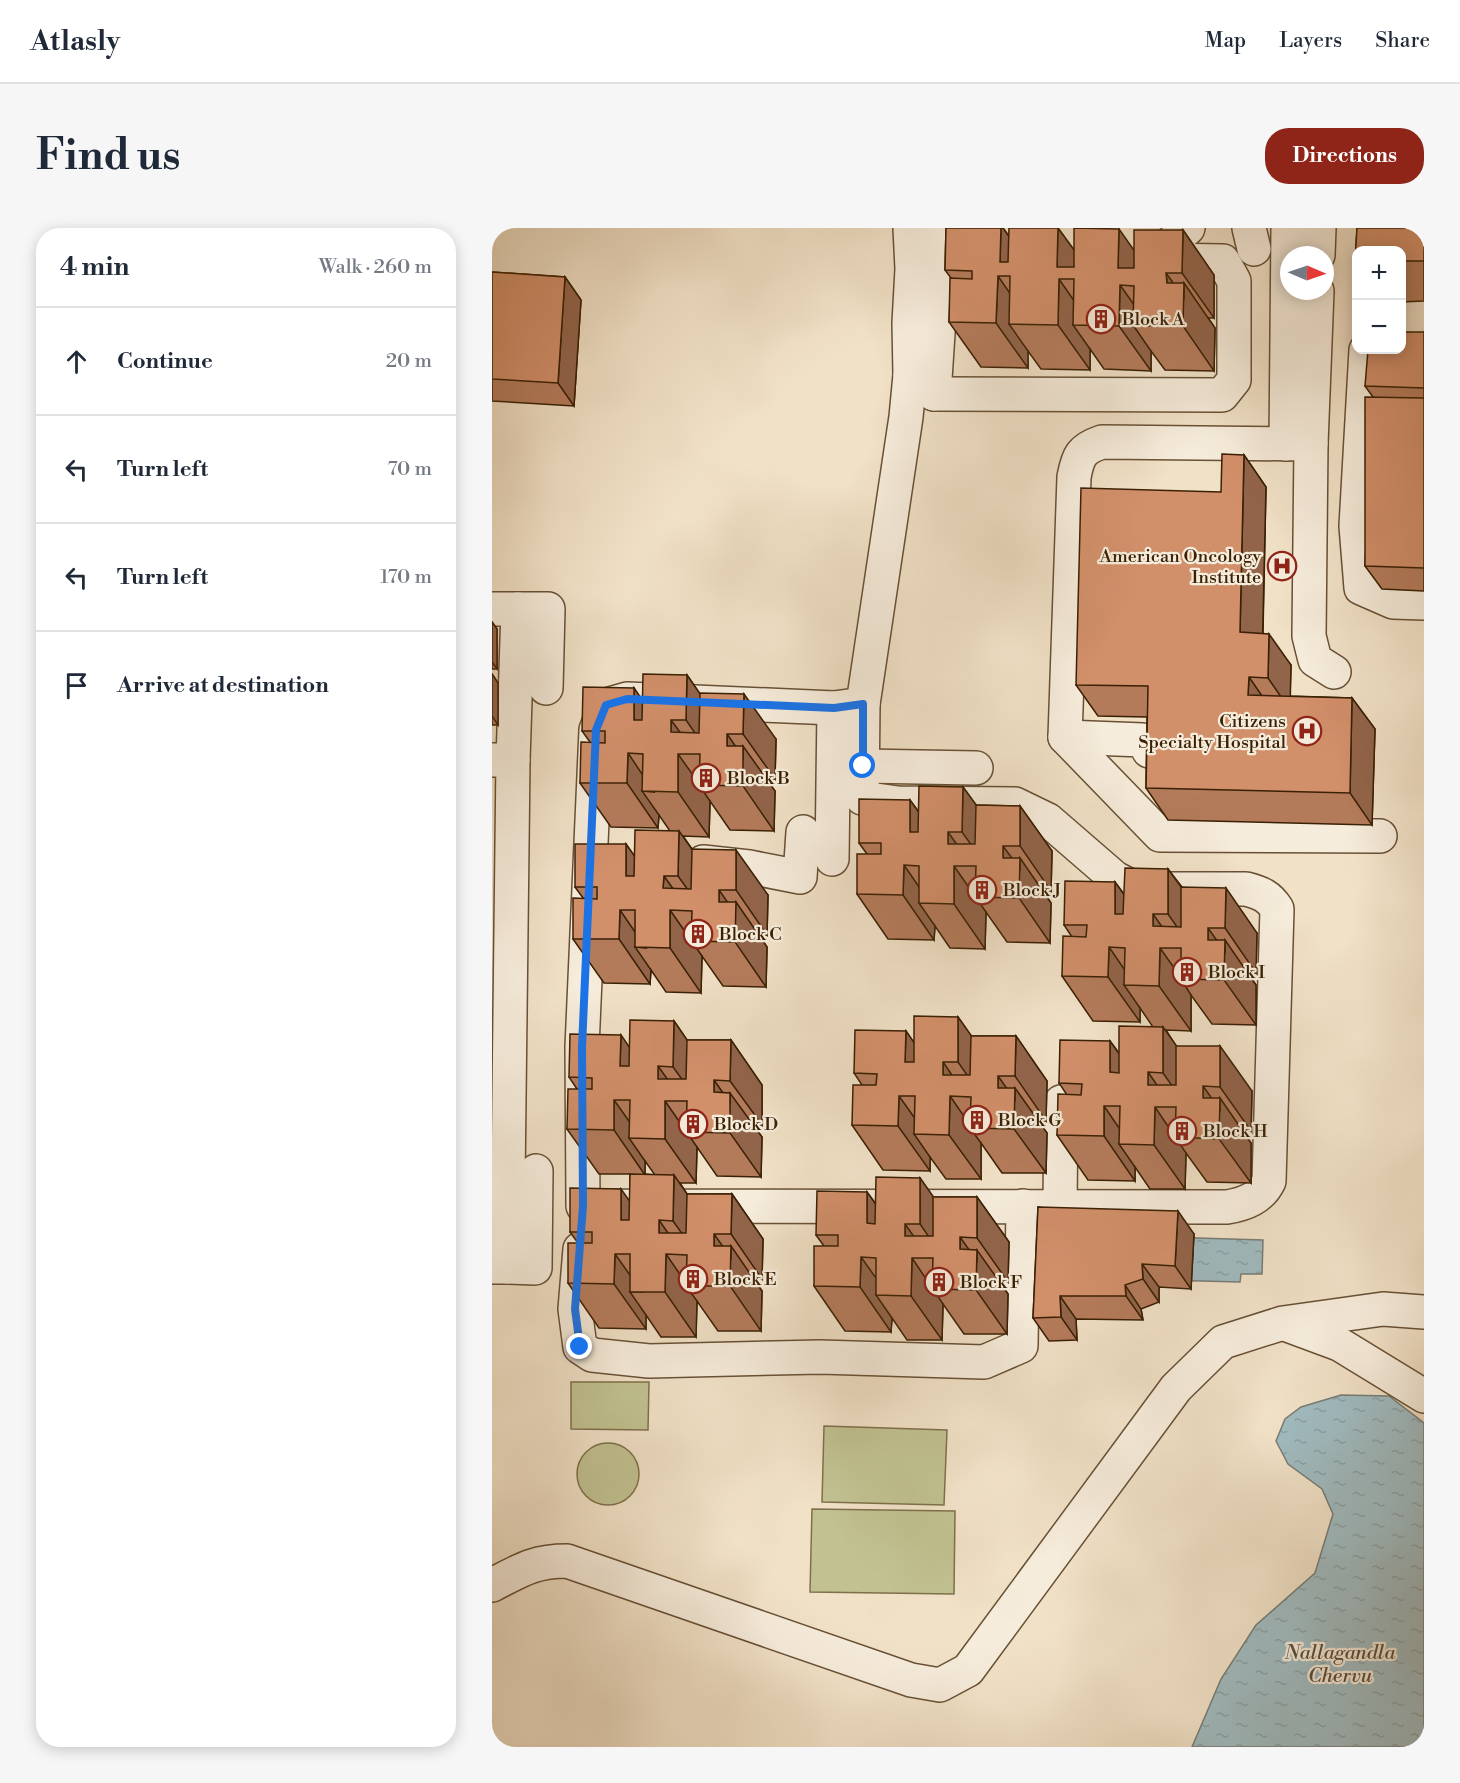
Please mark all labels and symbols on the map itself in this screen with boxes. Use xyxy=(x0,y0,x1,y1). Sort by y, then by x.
north arrow xyxy=(1280,246,1334,300)
building icon: Block A xyxy=(1085,303,1117,335)
place label: Block A xyxy=(1121,308,1185,331)
place label: American Oncology Institute xyxy=(1099,545,1261,589)
hospital icon: American Oncology Institute xyxy=(1266,550,1298,582)
place label: Citizens Specialty Hospital xyxy=(1138,710,1287,754)
hospital icon: Citizens Specialty Hospital xyxy=(1291,715,1323,747)
route start xyxy=(849,752,875,778)
building icon: Block B xyxy=(690,762,722,794)
place label: Block B xyxy=(726,767,790,790)
building icon: Block J xyxy=(966,874,998,906)
place label: Block J xyxy=(1002,879,1062,902)
building icon: Block C xyxy=(682,918,714,950)
place label: Block C xyxy=(718,923,782,946)
building icon: Block I xyxy=(1171,956,1203,988)
place label: Block I xyxy=(1207,961,1265,984)
building icon: Block G xyxy=(961,1104,993,1136)
building icon: Block D xyxy=(677,1108,709,1140)
place label: Block G xyxy=(997,1109,1062,1132)
place label: Block D xyxy=(713,1113,778,1136)
building icon: Block H xyxy=(1166,1115,1198,1147)
place label: Block H xyxy=(1202,1120,1268,1143)
building icon: Block E xyxy=(677,1263,709,1295)
building icon: Block F xyxy=(923,1266,955,1298)
place label: Block E xyxy=(713,1268,777,1291)
place label: Block F xyxy=(959,1271,1022,1294)
route end xyxy=(566,1333,592,1359)
water label: Nallagandla Chervu xyxy=(1284,1641,1396,1689)

